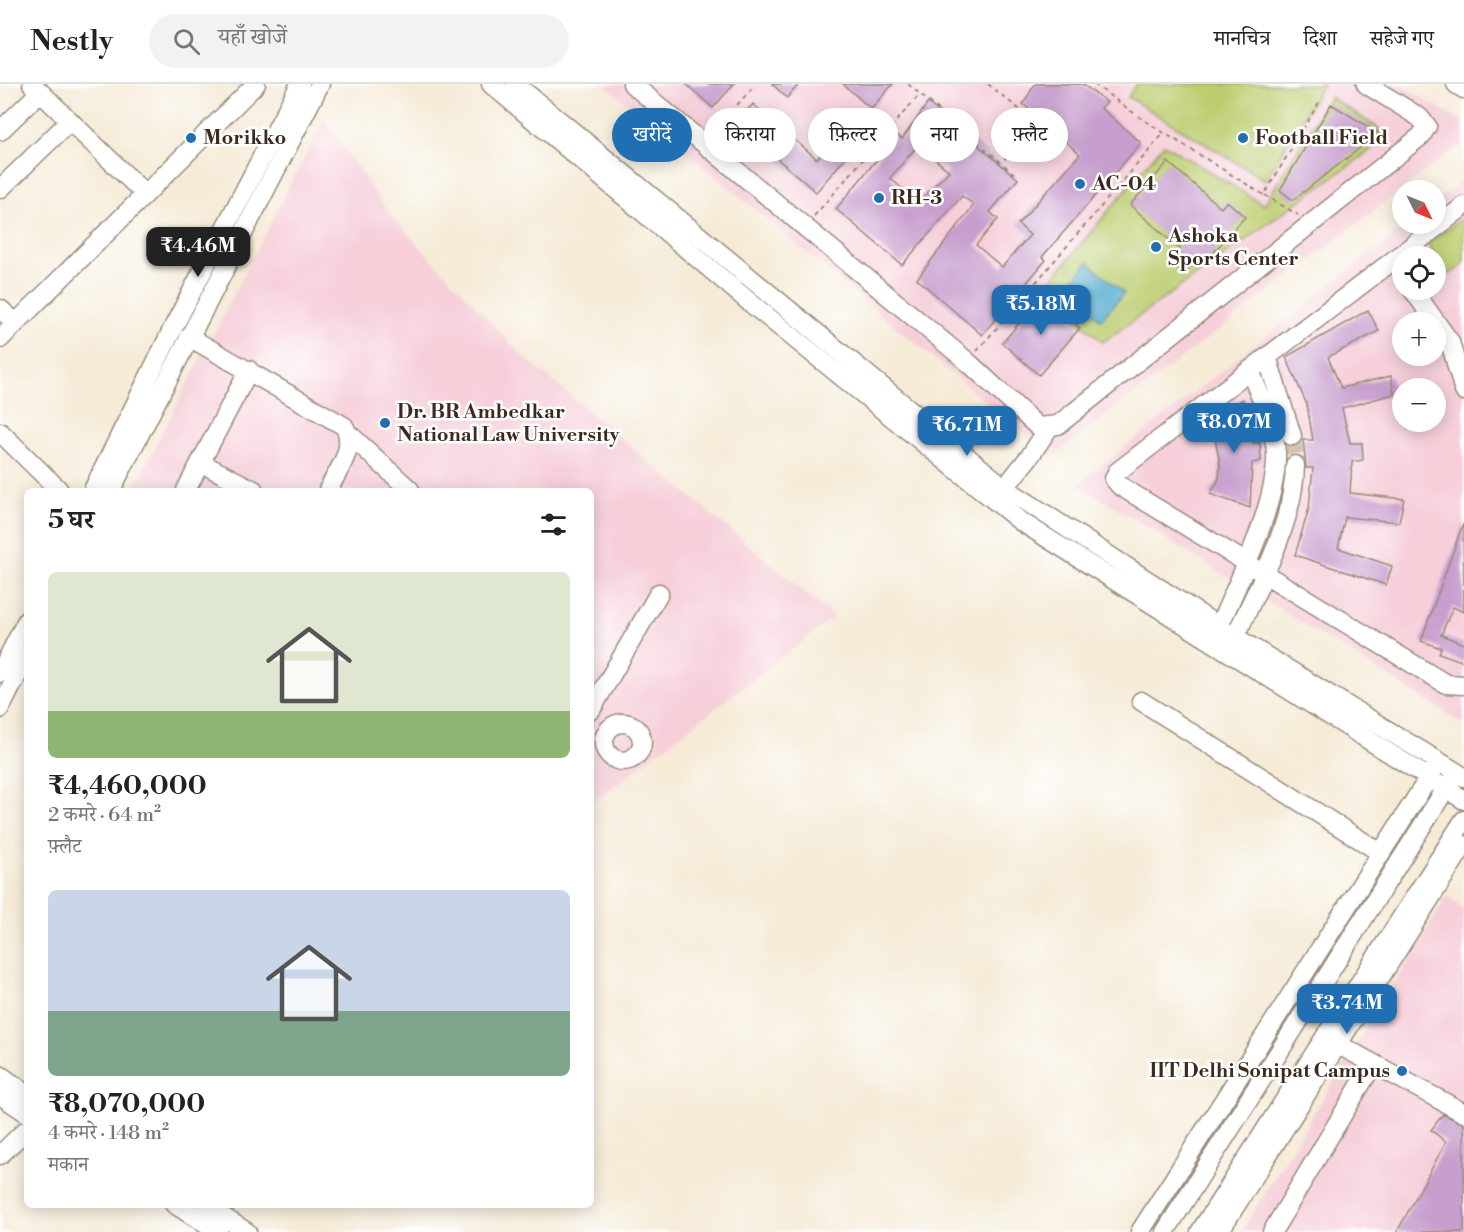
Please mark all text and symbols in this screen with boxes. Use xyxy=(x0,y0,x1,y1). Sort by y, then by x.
search box xyxy=(149,14,569,68)
text: Nestly xyxy=(30,24,113,59)
text: यहाँ खोजें xyxy=(218,24,287,51)
icon: search xyxy=(170,25,203,58)
text: मानचित्र xyxy=(1214,26,1271,52)
text: दिशा xyxy=(1304,26,1337,52)
text: सहेजे गए xyxy=(1370,26,1434,52)
chip: खरीदें xyxy=(612,108,692,162)
chip: किराया xyxy=(704,108,796,162)
chip: फ़िल्टर xyxy=(808,108,898,162)
chip: नया xyxy=(910,108,979,162)
chip: फ़्लैट xyxy=(991,108,1068,162)
place label: Morikko xyxy=(203,126,286,151)
place label: Football Field xyxy=(1255,126,1388,151)
marker: Morikko xyxy=(184,131,198,145)
marker: Football Field xyxy=(1236,131,1250,145)
place label: AC-04 xyxy=(1091,172,1156,197)
marker: AC-04 xyxy=(1073,177,1087,191)
north arrow xyxy=(1392,180,1446,234)
map controls xyxy=(1392,180,1446,432)
place label: RH-3 xyxy=(891,186,942,211)
marker: RH-3 xyxy=(872,191,886,205)
place label: Ashoka Sports Center xyxy=(1167,224,1299,272)
pin: ₹4.46M xyxy=(149,227,247,278)
text: ₹4.46M xyxy=(160,234,236,259)
marker: Ashoka Sports Center xyxy=(1149,240,1163,254)
button: locate xyxy=(1392,246,1446,300)
pin: ₹5.18M xyxy=(992,285,1090,336)
text: ₹5.18M xyxy=(1006,292,1076,317)
button: + xyxy=(1392,312,1446,366)
button: − xyxy=(1392,378,1446,432)
place label: Dr. BR Ambedkar National Law University xyxy=(397,400,620,448)
pin: ₹8.07M xyxy=(1185,403,1283,454)
pin: ₹6.71M xyxy=(918,406,1016,457)
text: ₹8.07M xyxy=(1196,410,1272,435)
text: ₹6.71M xyxy=(932,413,1002,438)
marker: Dr. BR Ambedkar National Law University xyxy=(378,416,392,430)
text: 5 घर xyxy=(48,504,94,536)
icon: filters xyxy=(537,508,570,541)
icon: home xyxy=(255,611,363,719)
text: ₹4,460,000 xyxy=(48,770,207,802)
text: 2 कमरे · 64 m² xyxy=(48,803,161,828)
text: फ़्लैट xyxy=(48,835,81,860)
icon: home xyxy=(255,929,363,1037)
pin: ₹3.74M xyxy=(1298,984,1396,1035)
text: ₹3.74M xyxy=(1311,991,1383,1016)
place label: IIT Delhi Sonipat Campus xyxy=(1149,1059,1390,1084)
marker: IIT Delhi Sonipat Campus xyxy=(1395,1064,1409,1078)
text: ₹8,070,000 xyxy=(48,1088,205,1120)
text: 4 कमरे · 148 m² xyxy=(48,1121,169,1146)
text: मकान xyxy=(48,1153,89,1178)

